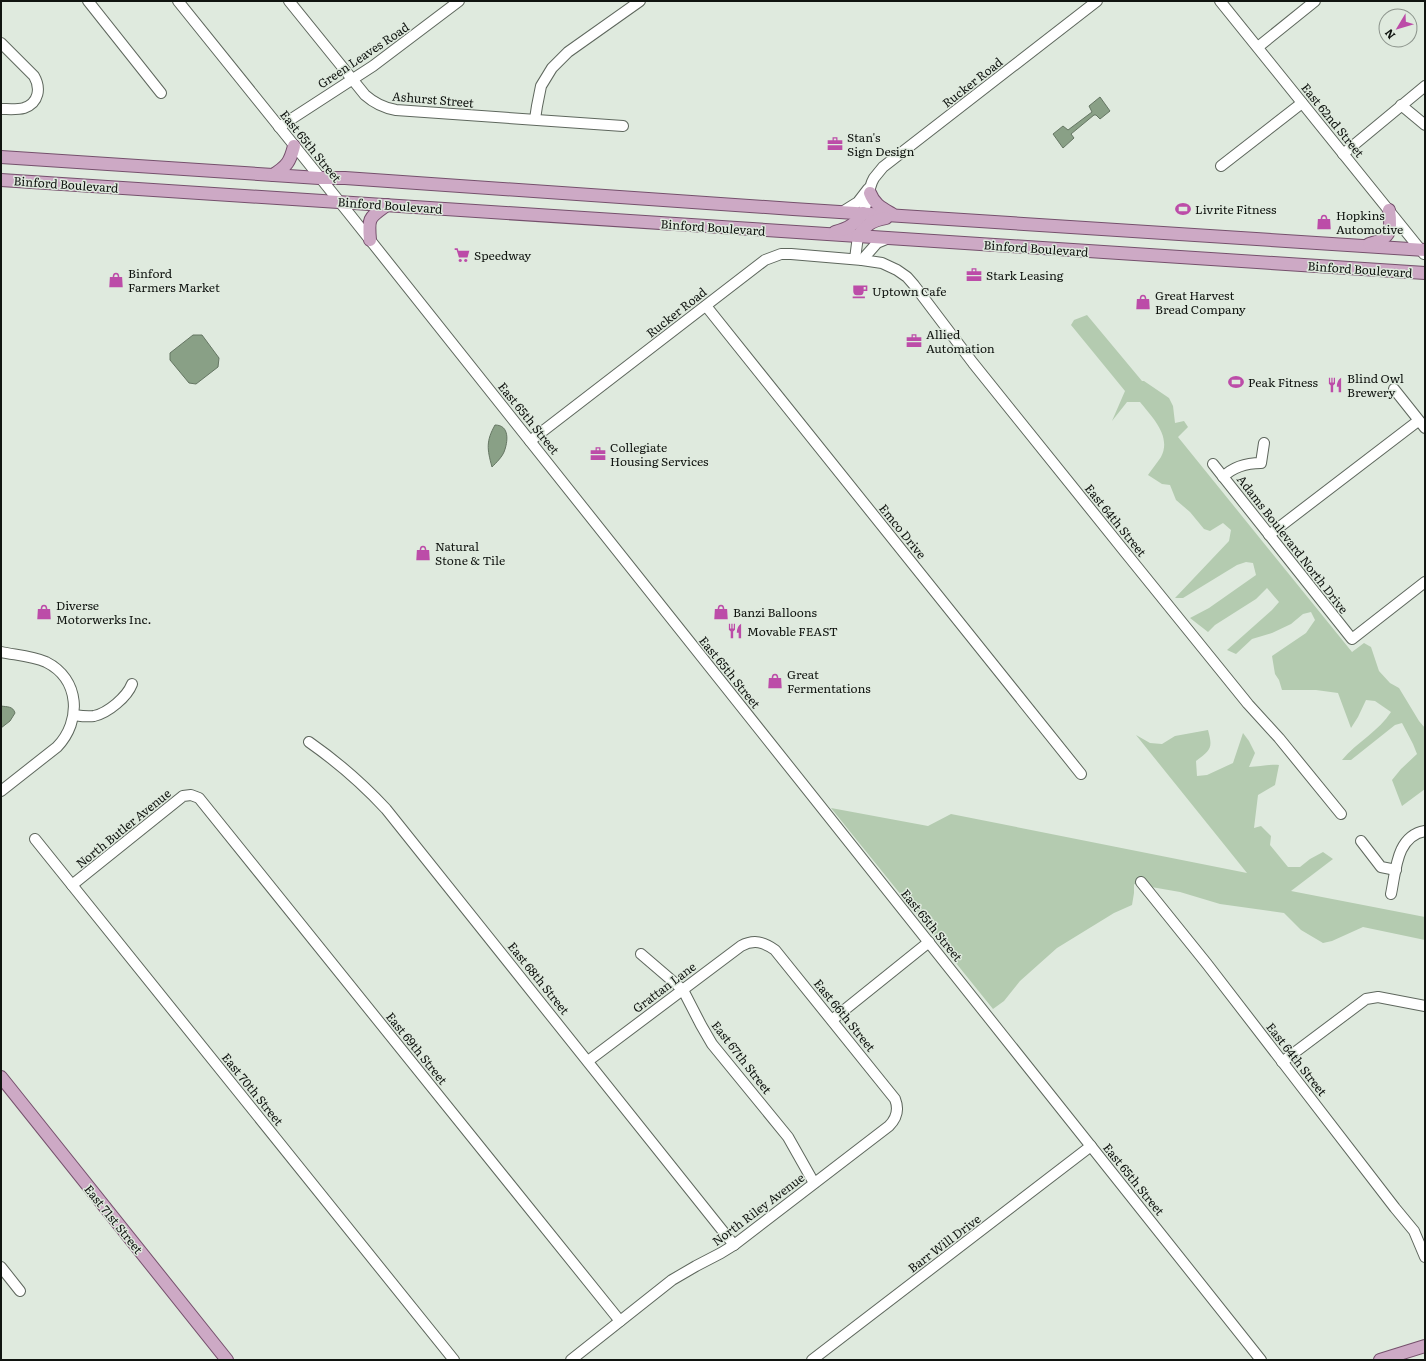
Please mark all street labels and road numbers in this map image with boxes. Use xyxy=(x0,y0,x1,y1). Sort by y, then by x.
street label: Green Leaves Road xyxy=(314,17,413,92)
street label: Rucker Road xyxy=(938,52,1006,111)
street label: East 62nd Street xyxy=(1297,79,1369,161)
street label: Ashurst Street xyxy=(391,86,475,112)
street label: East 65th Street xyxy=(276,106,346,186)
street label: Binford Boulevard xyxy=(13,171,120,197)
street label: Binford Boulevard xyxy=(337,192,444,218)
street label: Binford Boulevard xyxy=(660,214,767,240)
street label: Binford Boulevard xyxy=(983,235,1090,261)
street label: Binford Boulevard xyxy=(1307,256,1414,282)
street label: Rucker Road xyxy=(642,282,710,341)
street label: East 65th Street xyxy=(494,378,564,458)
street label: Adams Boulevard North Drive xyxy=(1233,471,1353,617)
street label: East 64th Street xyxy=(1081,480,1151,560)
street label: Emco Drive xyxy=(875,500,931,562)
street label: East 65th Street xyxy=(695,632,765,712)
street label: North Butler Avenue xyxy=(72,784,174,872)
street label: East 65th Street xyxy=(897,885,967,965)
street label: East 68th Street xyxy=(504,938,574,1018)
street label: Grattan Lane xyxy=(629,957,699,1017)
street label: East 66th Street xyxy=(810,975,880,1055)
street label: East 69th Street xyxy=(382,1008,452,1088)
street label: East 67th Street xyxy=(708,1017,776,1098)
street label: East 64th Street xyxy=(1262,1018,1332,1100)
street label: East 70th Street xyxy=(218,1049,288,1129)
street label: East 65th Street xyxy=(1099,1139,1169,1219)
street label: North Riley Avenue xyxy=(708,1168,808,1250)
street label: East 71st Street xyxy=(80,1181,148,1258)
street label: Barr Will Drive xyxy=(904,1210,984,1276)

